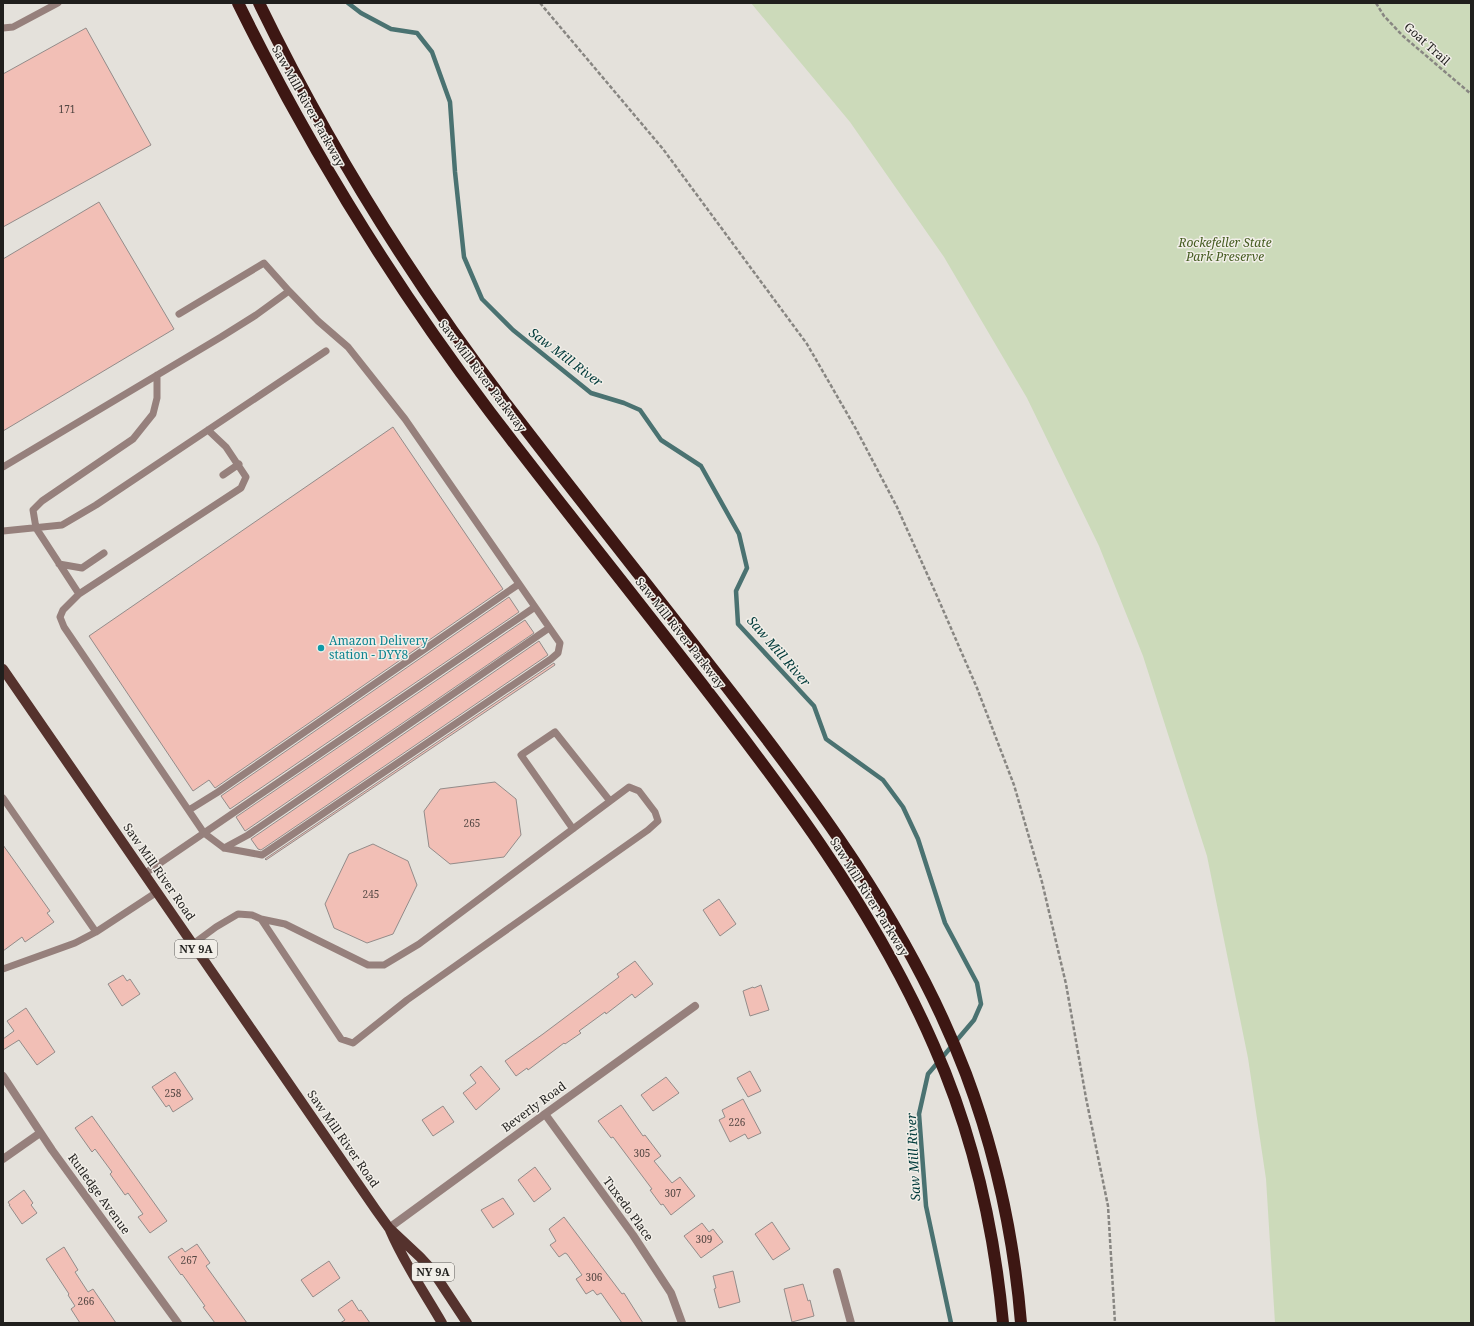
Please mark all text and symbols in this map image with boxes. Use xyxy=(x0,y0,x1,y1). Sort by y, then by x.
street label: Goat Trail xyxy=(1401,18,1454,69)
street label: Saw Mill River Parkway xyxy=(268,42,349,170)
house number: 171 xyxy=(59,102,75,116)
park label: Rockefeller State Park Preserve xyxy=(1177,234,1272,265)
street label: Saw Mill River Parkway xyxy=(435,316,530,436)
water label: Saw Mill River xyxy=(525,323,607,391)
street label: Saw Mill River Parkway xyxy=(632,574,729,692)
water label: Saw Mill River xyxy=(743,612,815,691)
place label: Amazon Delivery station - DYY8 xyxy=(329,632,428,663)
marker: Amazon Delivery station - DYY8 xyxy=(316,643,326,653)
house number: 265 xyxy=(464,816,480,830)
street label: Saw Mill River Road xyxy=(119,820,200,924)
street label: Saw Mill River Parkway xyxy=(826,834,913,959)
house number: 245 xyxy=(363,887,379,901)
road number: NY 9A xyxy=(175,940,217,958)
street label: Beverly Road xyxy=(498,1077,570,1136)
house number: 258 xyxy=(165,1086,182,1100)
street label: Saw Mill River Road xyxy=(303,1087,384,1191)
water label: Saw Mill River xyxy=(902,1112,924,1201)
house number: 226 xyxy=(729,1115,746,1129)
house number: 305 xyxy=(634,1146,650,1160)
street label: Rutledge Avenue xyxy=(64,1150,135,1238)
street label: Tuxedo Place xyxy=(599,1173,658,1244)
house number: 307 xyxy=(665,1186,682,1200)
house number: 309 xyxy=(696,1232,712,1246)
house number: 267 xyxy=(181,1253,198,1267)
road number: NY 9A xyxy=(412,1263,454,1281)
house number: 306 xyxy=(586,1270,603,1284)
house number: 266 xyxy=(78,1294,95,1308)

